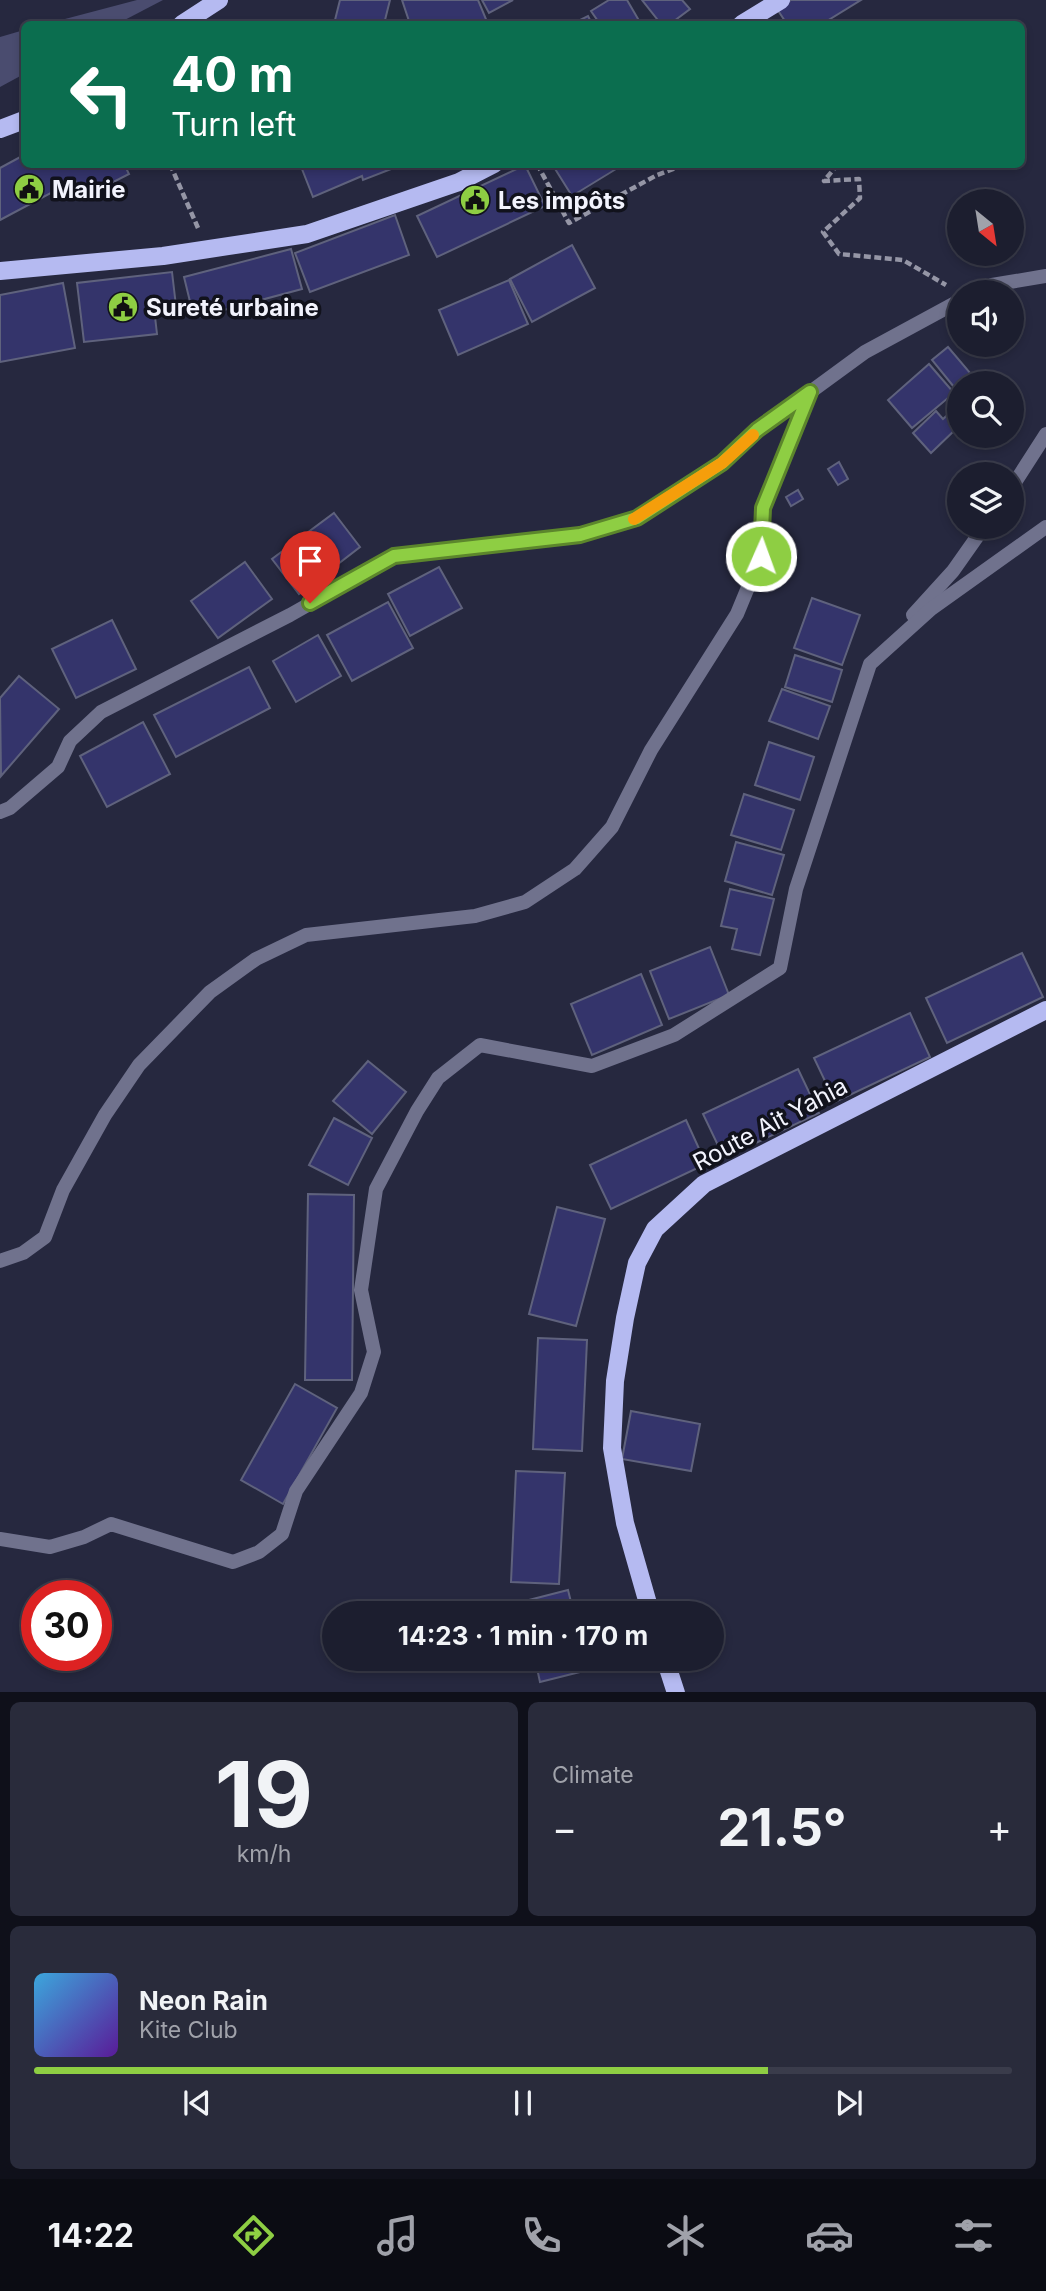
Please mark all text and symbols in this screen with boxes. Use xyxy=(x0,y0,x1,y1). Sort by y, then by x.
text: 40 m xyxy=(171,45,294,104)
icon: left xyxy=(56,49,147,140)
text: Turn left xyxy=(171,105,296,144)
public building icon: Mairie xyxy=(12,172,46,206)
place label: Mairie xyxy=(52,175,126,204)
public building icon: Les impôts xyxy=(458,183,492,217)
place label: Les impôts xyxy=(498,186,625,215)
north arrow xyxy=(947,189,1024,266)
map controls xyxy=(947,189,1024,539)
button: sound xyxy=(947,280,1024,357)
public building icon: Sureté urbaine xyxy=(106,290,140,324)
place label: Sureté urbaine xyxy=(146,293,319,322)
button: search xyxy=(947,371,1024,448)
button: layers xyxy=(947,462,1024,539)
position arrow xyxy=(724,519,798,593)
pin xyxy=(280,531,340,603)
icon: arrive xyxy=(291,542,329,580)
street label: Route Ait Yahia xyxy=(688,1071,852,1177)
speed limit sign: 30 xyxy=(21,1580,112,1671)
text: 14:23 · 1 min · 170 m xyxy=(398,1620,648,1651)
text: 19 xyxy=(215,1739,313,1849)
text: Climate xyxy=(552,1761,634,1789)
text: 21.5° xyxy=(717,1796,847,1859)
text: − xyxy=(552,1805,577,1851)
text: + xyxy=(987,1805,1012,1851)
text: km/h xyxy=(237,1840,291,1868)
text: Neon Rain xyxy=(139,1985,268,2016)
text: Kite Club xyxy=(139,2016,238,2044)
icon: previous xyxy=(178,2084,216,2122)
icon: pause xyxy=(504,2084,542,2122)
icon: next xyxy=(830,2084,868,2122)
icon: directions xyxy=(229,2211,278,2260)
icon: music xyxy=(373,2211,422,2260)
icon: phone xyxy=(517,2211,566,2260)
icon: climate xyxy=(661,2211,710,2260)
icon: car xyxy=(805,2211,854,2260)
icon: filters xyxy=(949,2211,998,2260)
text: 14:22 xyxy=(48,2216,134,2255)

